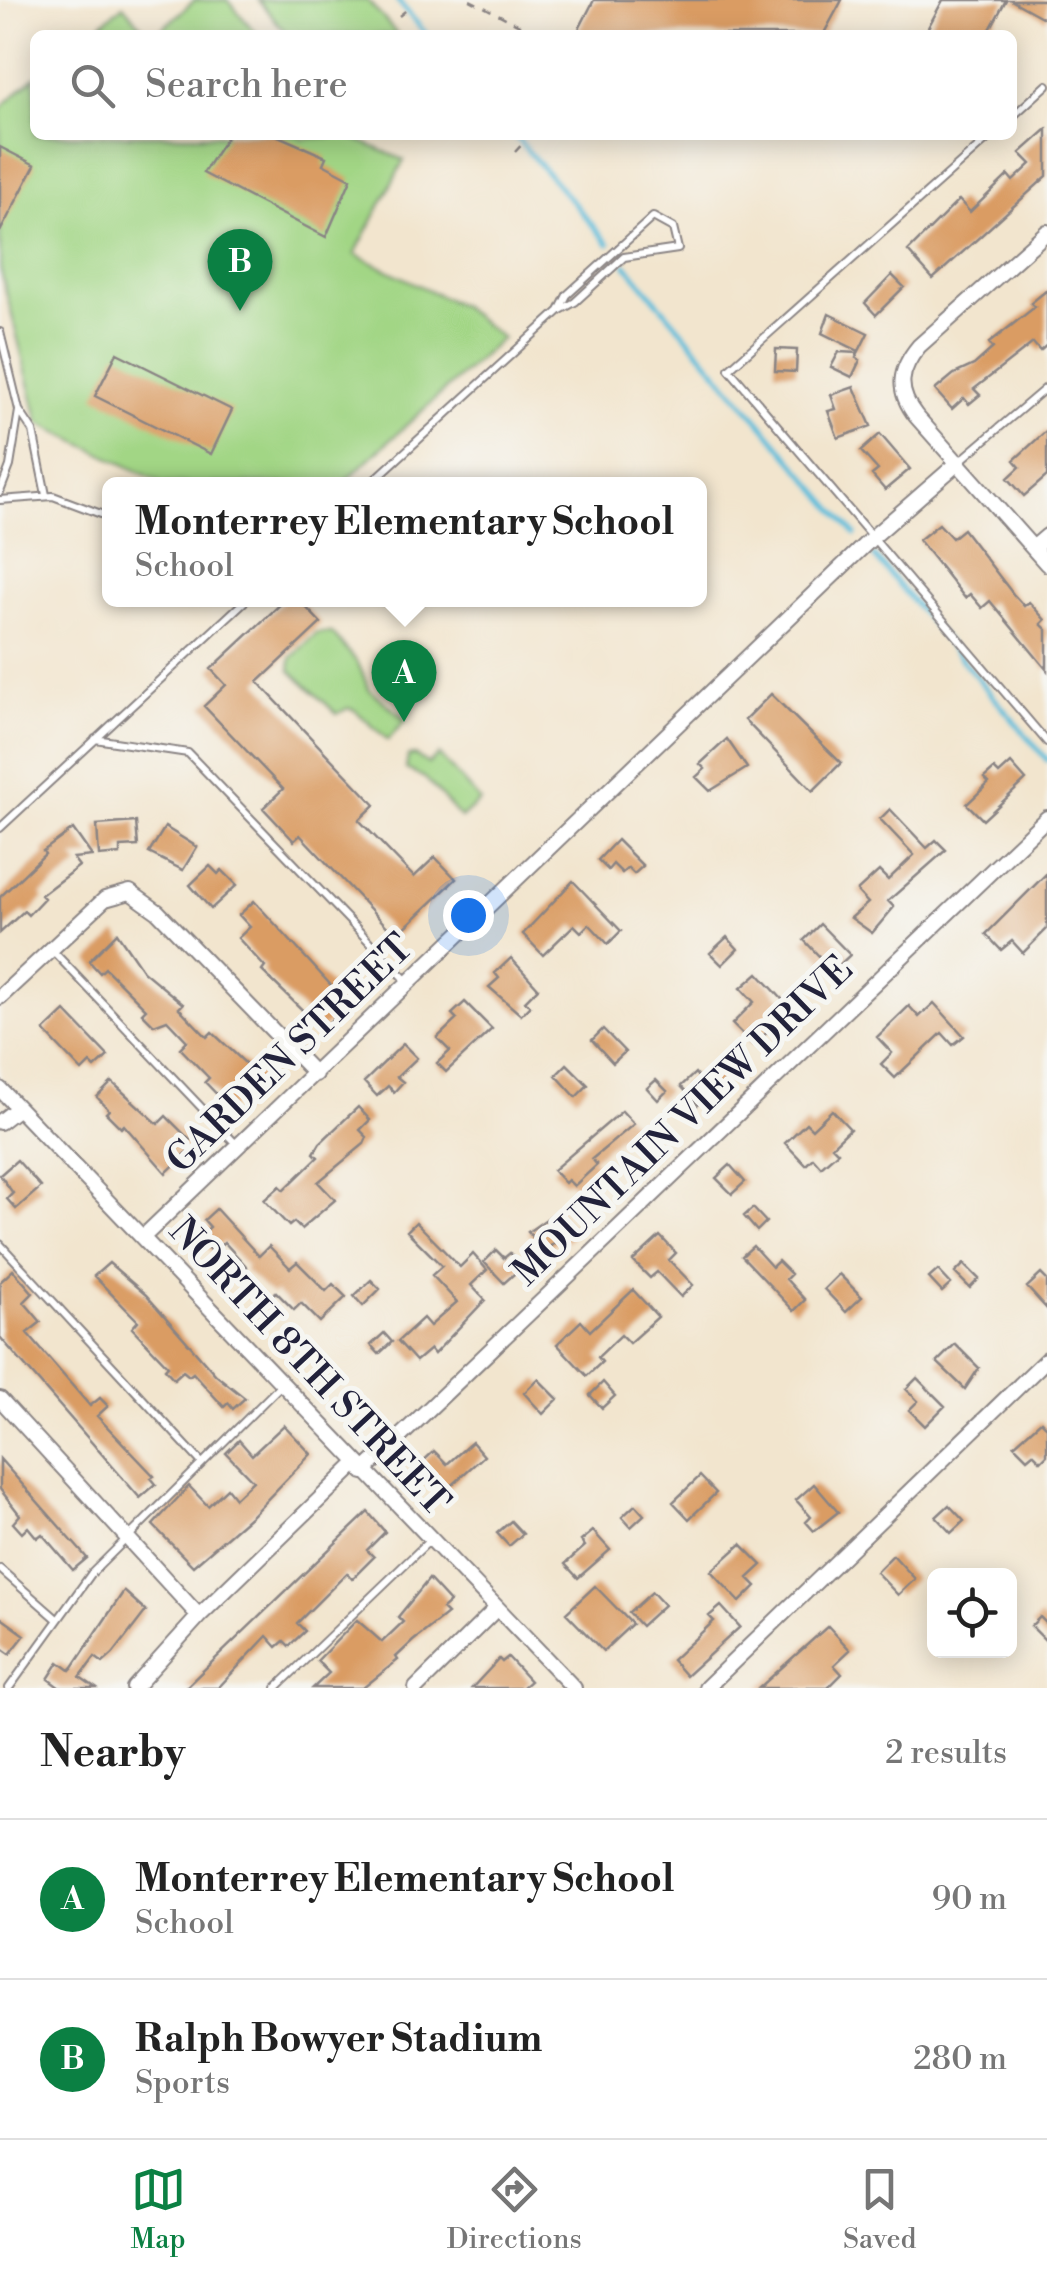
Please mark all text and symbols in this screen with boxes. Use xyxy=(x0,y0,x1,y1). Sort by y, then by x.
search box xyxy=(30,30,1017,140)
icon: search xyxy=(65,58,120,113)
text: Search here xyxy=(145,62,348,109)
pin: B xyxy=(208,228,272,311)
popup xyxy=(102,477,707,607)
text: Monterrey Elementary School xyxy=(135,499,674,546)
text: School xyxy=(135,546,234,586)
pin: A xyxy=(372,640,436,722)
your location xyxy=(443,890,494,941)
street label: GARDEN STREET xyxy=(157,925,423,1184)
street label: MOUNTAIN VIEW DRIVE xyxy=(503,946,863,1296)
street label: NORTH 8TH STREET xyxy=(159,1208,459,1526)
map controls xyxy=(927,1568,1017,1658)
button: locate xyxy=(927,1568,1017,1658)
text: Nearby xyxy=(40,1727,185,1780)
text: 2 results xyxy=(885,1733,1007,1773)
text: Monterrey Elementary School xyxy=(135,1856,674,1903)
text: A xyxy=(61,1879,84,1919)
text: 90 m xyxy=(932,1879,1007,1919)
text: School xyxy=(135,1903,234,1943)
text: Ralph Bowyer Stadium xyxy=(135,2016,542,2063)
text: B xyxy=(60,2039,85,2079)
text: 280 m xyxy=(913,2039,1007,2079)
text: Sports xyxy=(135,2063,230,2103)
tab: Map xyxy=(131,2162,186,2257)
tab: Directions xyxy=(447,2162,582,2257)
tab: Saved xyxy=(843,2162,916,2257)

